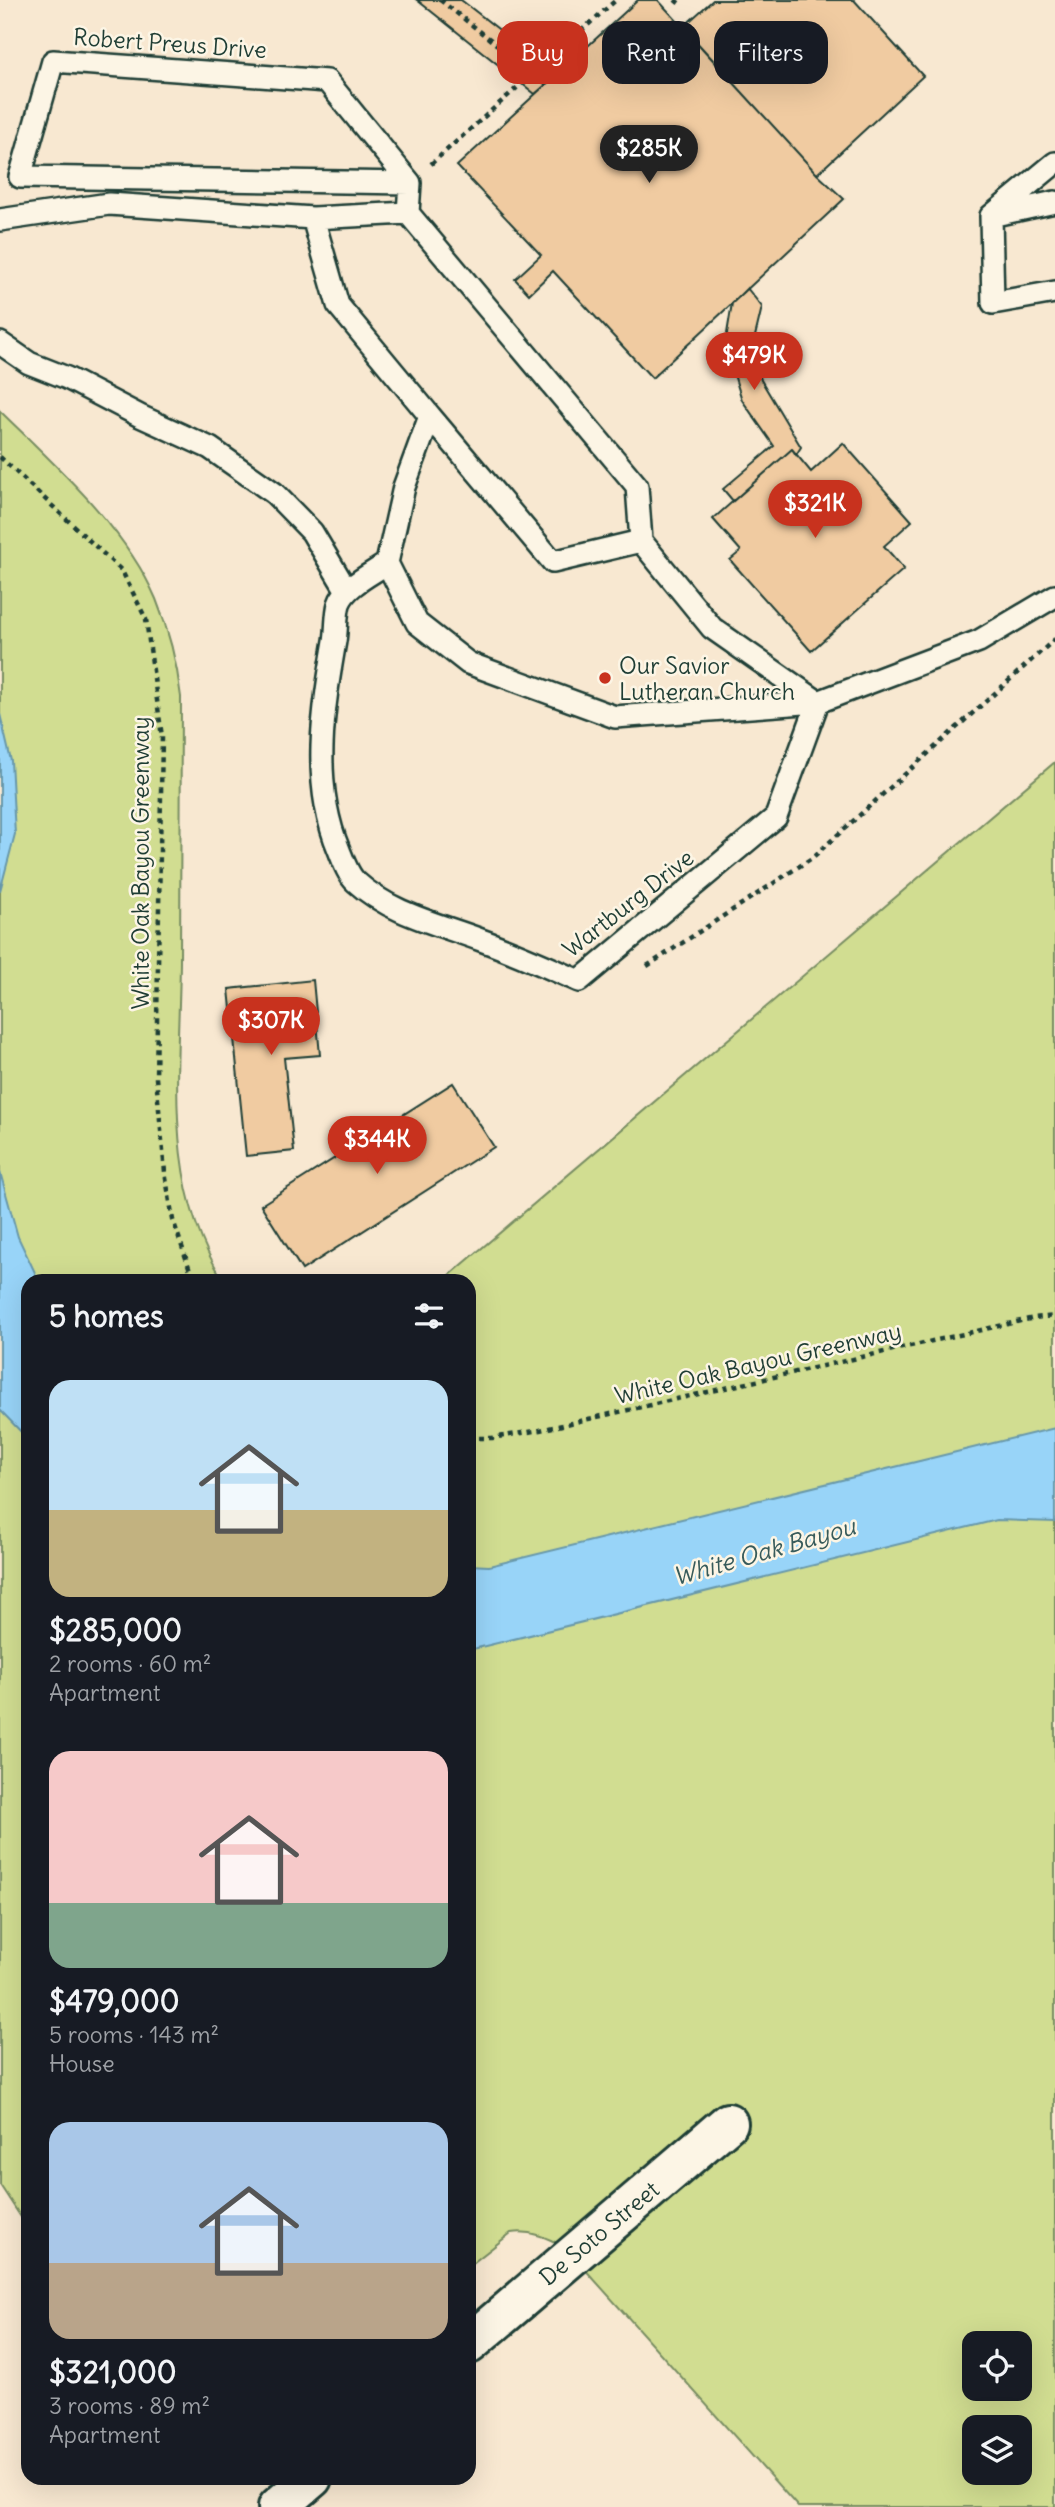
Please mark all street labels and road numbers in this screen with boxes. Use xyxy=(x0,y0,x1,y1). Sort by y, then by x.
street label: Robert Preus Drive xyxy=(72,22,268,64)
street label: White Oak Bayou Greenway xyxy=(126,716,155,1010)
street label: Wartburg Drive xyxy=(557,843,699,963)
street label: White Oak Bayou Greenway xyxy=(612,1316,904,1410)
street label: De Soto Street xyxy=(533,2174,665,2291)

